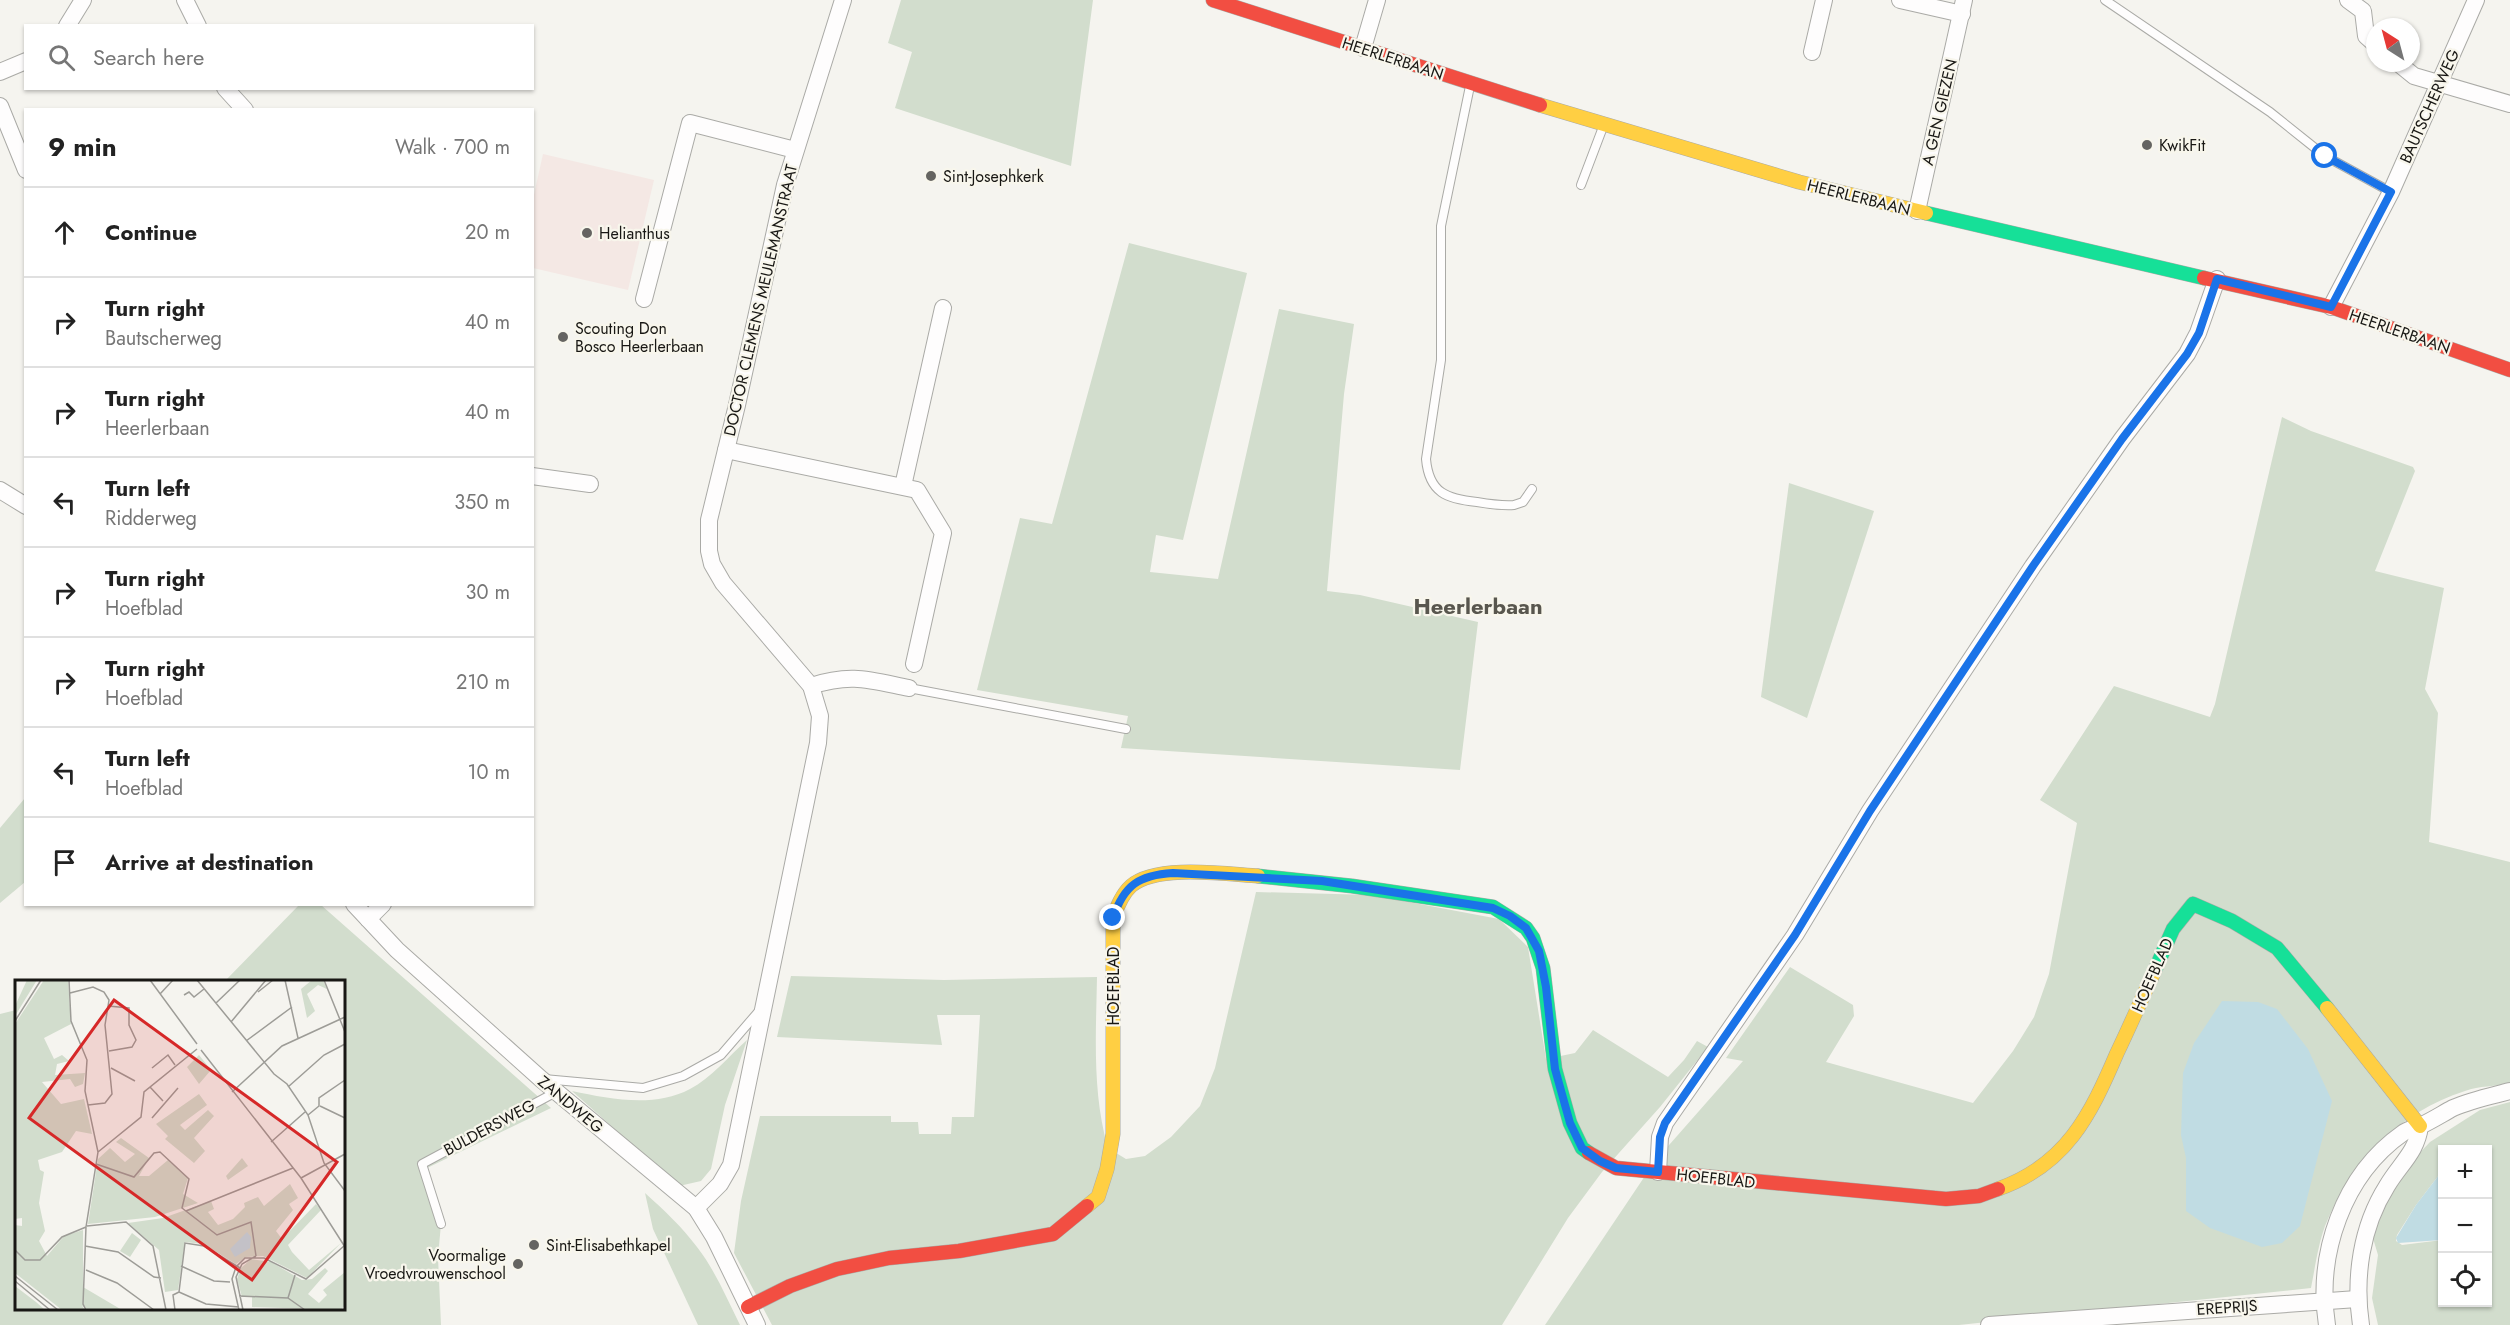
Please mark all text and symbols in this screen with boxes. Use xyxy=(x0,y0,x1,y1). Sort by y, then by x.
north arrow xyxy=(2366,18,2420,72)
search box xyxy=(24,24,534,90)
street label: HEERLERBAAN xyxy=(1339,31,1447,86)
icon: search xyxy=(45,41,78,74)
text: Search here xyxy=(93,41,204,73)
street label: BAUTSCHERWEG xyxy=(2394,45,2465,167)
street label: A GEN GIEZEN xyxy=(1916,57,1963,168)
text: 9 min xyxy=(48,128,117,166)
text: Walk · 700 m xyxy=(395,133,510,162)
place label: KwikFit xyxy=(2159,134,2205,157)
marker: KwikFit xyxy=(2140,138,2154,152)
route start xyxy=(2311,142,2337,168)
street label: DOCTOR CLEMENS MEULEMANSTRAAT xyxy=(718,161,803,438)
place label: Sint-Josephkerk xyxy=(943,165,1045,188)
marker: Sint-Josephkerk xyxy=(924,169,938,183)
street label: HEERLERBAAN xyxy=(1805,174,1913,221)
icon: ahead xyxy=(48,216,81,249)
text: Continue xyxy=(105,216,197,248)
text: 20 m xyxy=(465,218,510,247)
place label: Helianthus xyxy=(599,222,670,245)
marker: Helianthus xyxy=(580,226,594,240)
text: Turn right xyxy=(105,292,205,324)
street label: HEERLERBAAN xyxy=(2346,303,2454,360)
icon: right xyxy=(48,306,81,339)
text: 40 m xyxy=(465,308,510,337)
place label: Scouting Don Bosco Heerlerbaan xyxy=(575,317,704,358)
text: Bautscherweg xyxy=(105,324,222,353)
marker: Scouting Don Bosco Heerlerbaan xyxy=(556,330,570,344)
text: Turn right xyxy=(105,382,205,414)
icon: right xyxy=(48,396,81,429)
text: 40 m xyxy=(465,398,510,427)
text: Heerlerbaan xyxy=(105,414,210,443)
text: Turn left xyxy=(105,472,190,504)
icon: left xyxy=(48,486,81,519)
text: 350 m xyxy=(454,488,510,517)
text: Ridderweg xyxy=(105,504,197,533)
text: Turn right xyxy=(105,562,205,594)
icon: right xyxy=(48,576,81,609)
text: 30 m xyxy=(465,578,510,607)
district label: Heerlerbaan xyxy=(1413,590,1543,622)
text: Hoefblad xyxy=(105,594,183,623)
text: Turn right xyxy=(105,652,205,684)
icon: right xyxy=(48,666,81,699)
text: 210 m xyxy=(456,668,510,697)
text: Hoefblad xyxy=(105,684,183,713)
text: Turn left xyxy=(105,742,190,774)
icon: left xyxy=(48,756,81,789)
text: 10 m xyxy=(467,758,510,787)
text: Hoefblad xyxy=(105,774,183,803)
icon: arrive xyxy=(48,846,81,879)
text: Arrive at destination xyxy=(105,846,314,878)
route end xyxy=(1099,904,1125,930)
street label: HOEFBLAD xyxy=(2126,934,2179,1016)
street label: HOEFBLAD xyxy=(1102,946,1125,1025)
inset map xyxy=(15,980,345,1310)
street label: ZANDWEG xyxy=(533,1070,608,1139)
street label: BULDERSWEG xyxy=(439,1094,539,1161)
map controls xyxy=(2438,1145,2492,1307)
button: + xyxy=(2438,1145,2492,1199)
street label: HOEFBLAD xyxy=(1675,1163,1757,1194)
button: − xyxy=(2438,1199,2492,1253)
place label: Sint-Elisabethkapel xyxy=(546,1234,671,1257)
marker: Sint-Elisabethkapel xyxy=(527,1238,541,1252)
place label: Voormalige Vroedvrouwenschool xyxy=(365,1244,506,1285)
button: locate xyxy=(2438,1253,2492,1307)
marker: Voormalige Vroedvrouwenschool xyxy=(511,1257,525,1271)
street label: EREPRIJS xyxy=(2196,1294,2258,1321)

